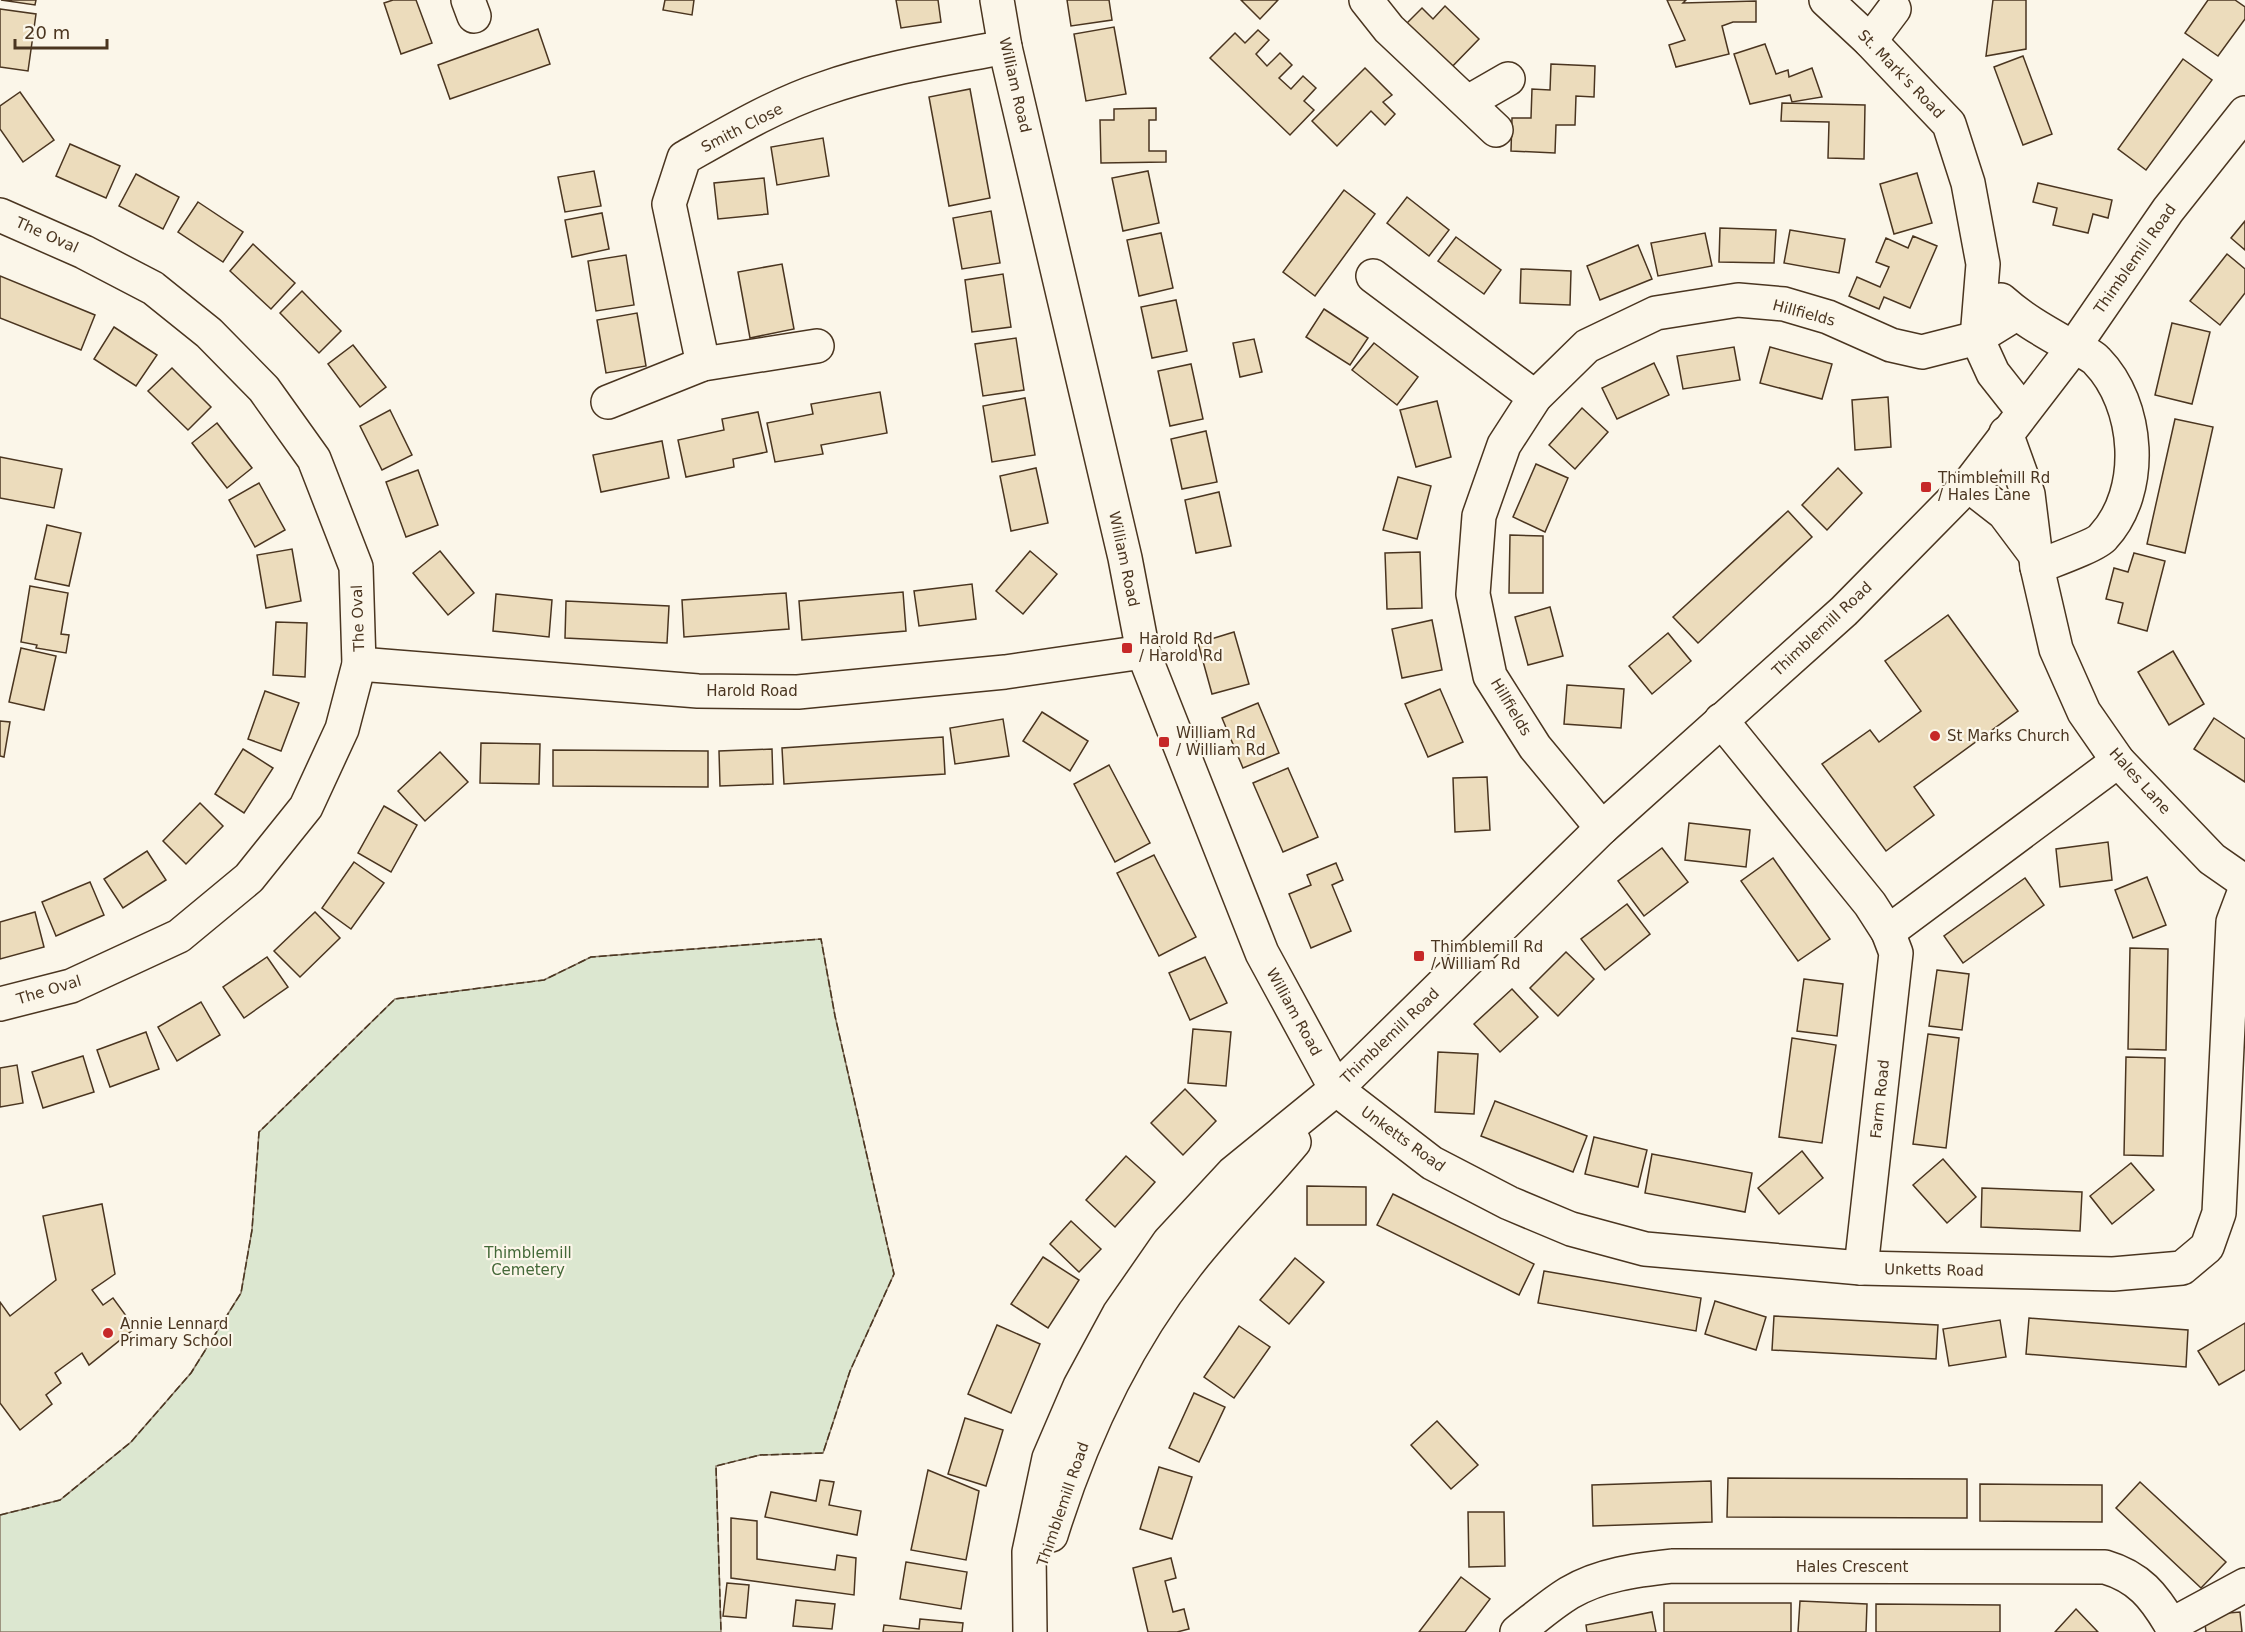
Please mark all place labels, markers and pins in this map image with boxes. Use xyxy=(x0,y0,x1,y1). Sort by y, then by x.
place label: Thimblemill Rd / Hales Lane xyxy=(1937,469,2050,504)
marker: Thimblemill Rd / Hales Lane xyxy=(1919,480,1933,494)
place label: Harold Rd / Harold Rd xyxy=(1139,630,1223,665)
marker: Harold Rd / Harold Rd xyxy=(1120,641,1134,655)
place label: William Rd / William Rd xyxy=(1176,724,1266,759)
place label: St Marks Church xyxy=(1947,727,2070,745)
marker: St Marks Church xyxy=(1928,729,1942,743)
marker: William Rd / William Rd xyxy=(1157,735,1171,749)
place label: Thimblemill Rd / William Rd xyxy=(1430,938,1543,973)
marker: Thimblemill Rd / William Rd xyxy=(1412,949,1426,963)
place label: Annie Lennard Primary School xyxy=(120,1315,233,1350)
marker: Annie Lennard Primary School xyxy=(101,1326,115,1340)

